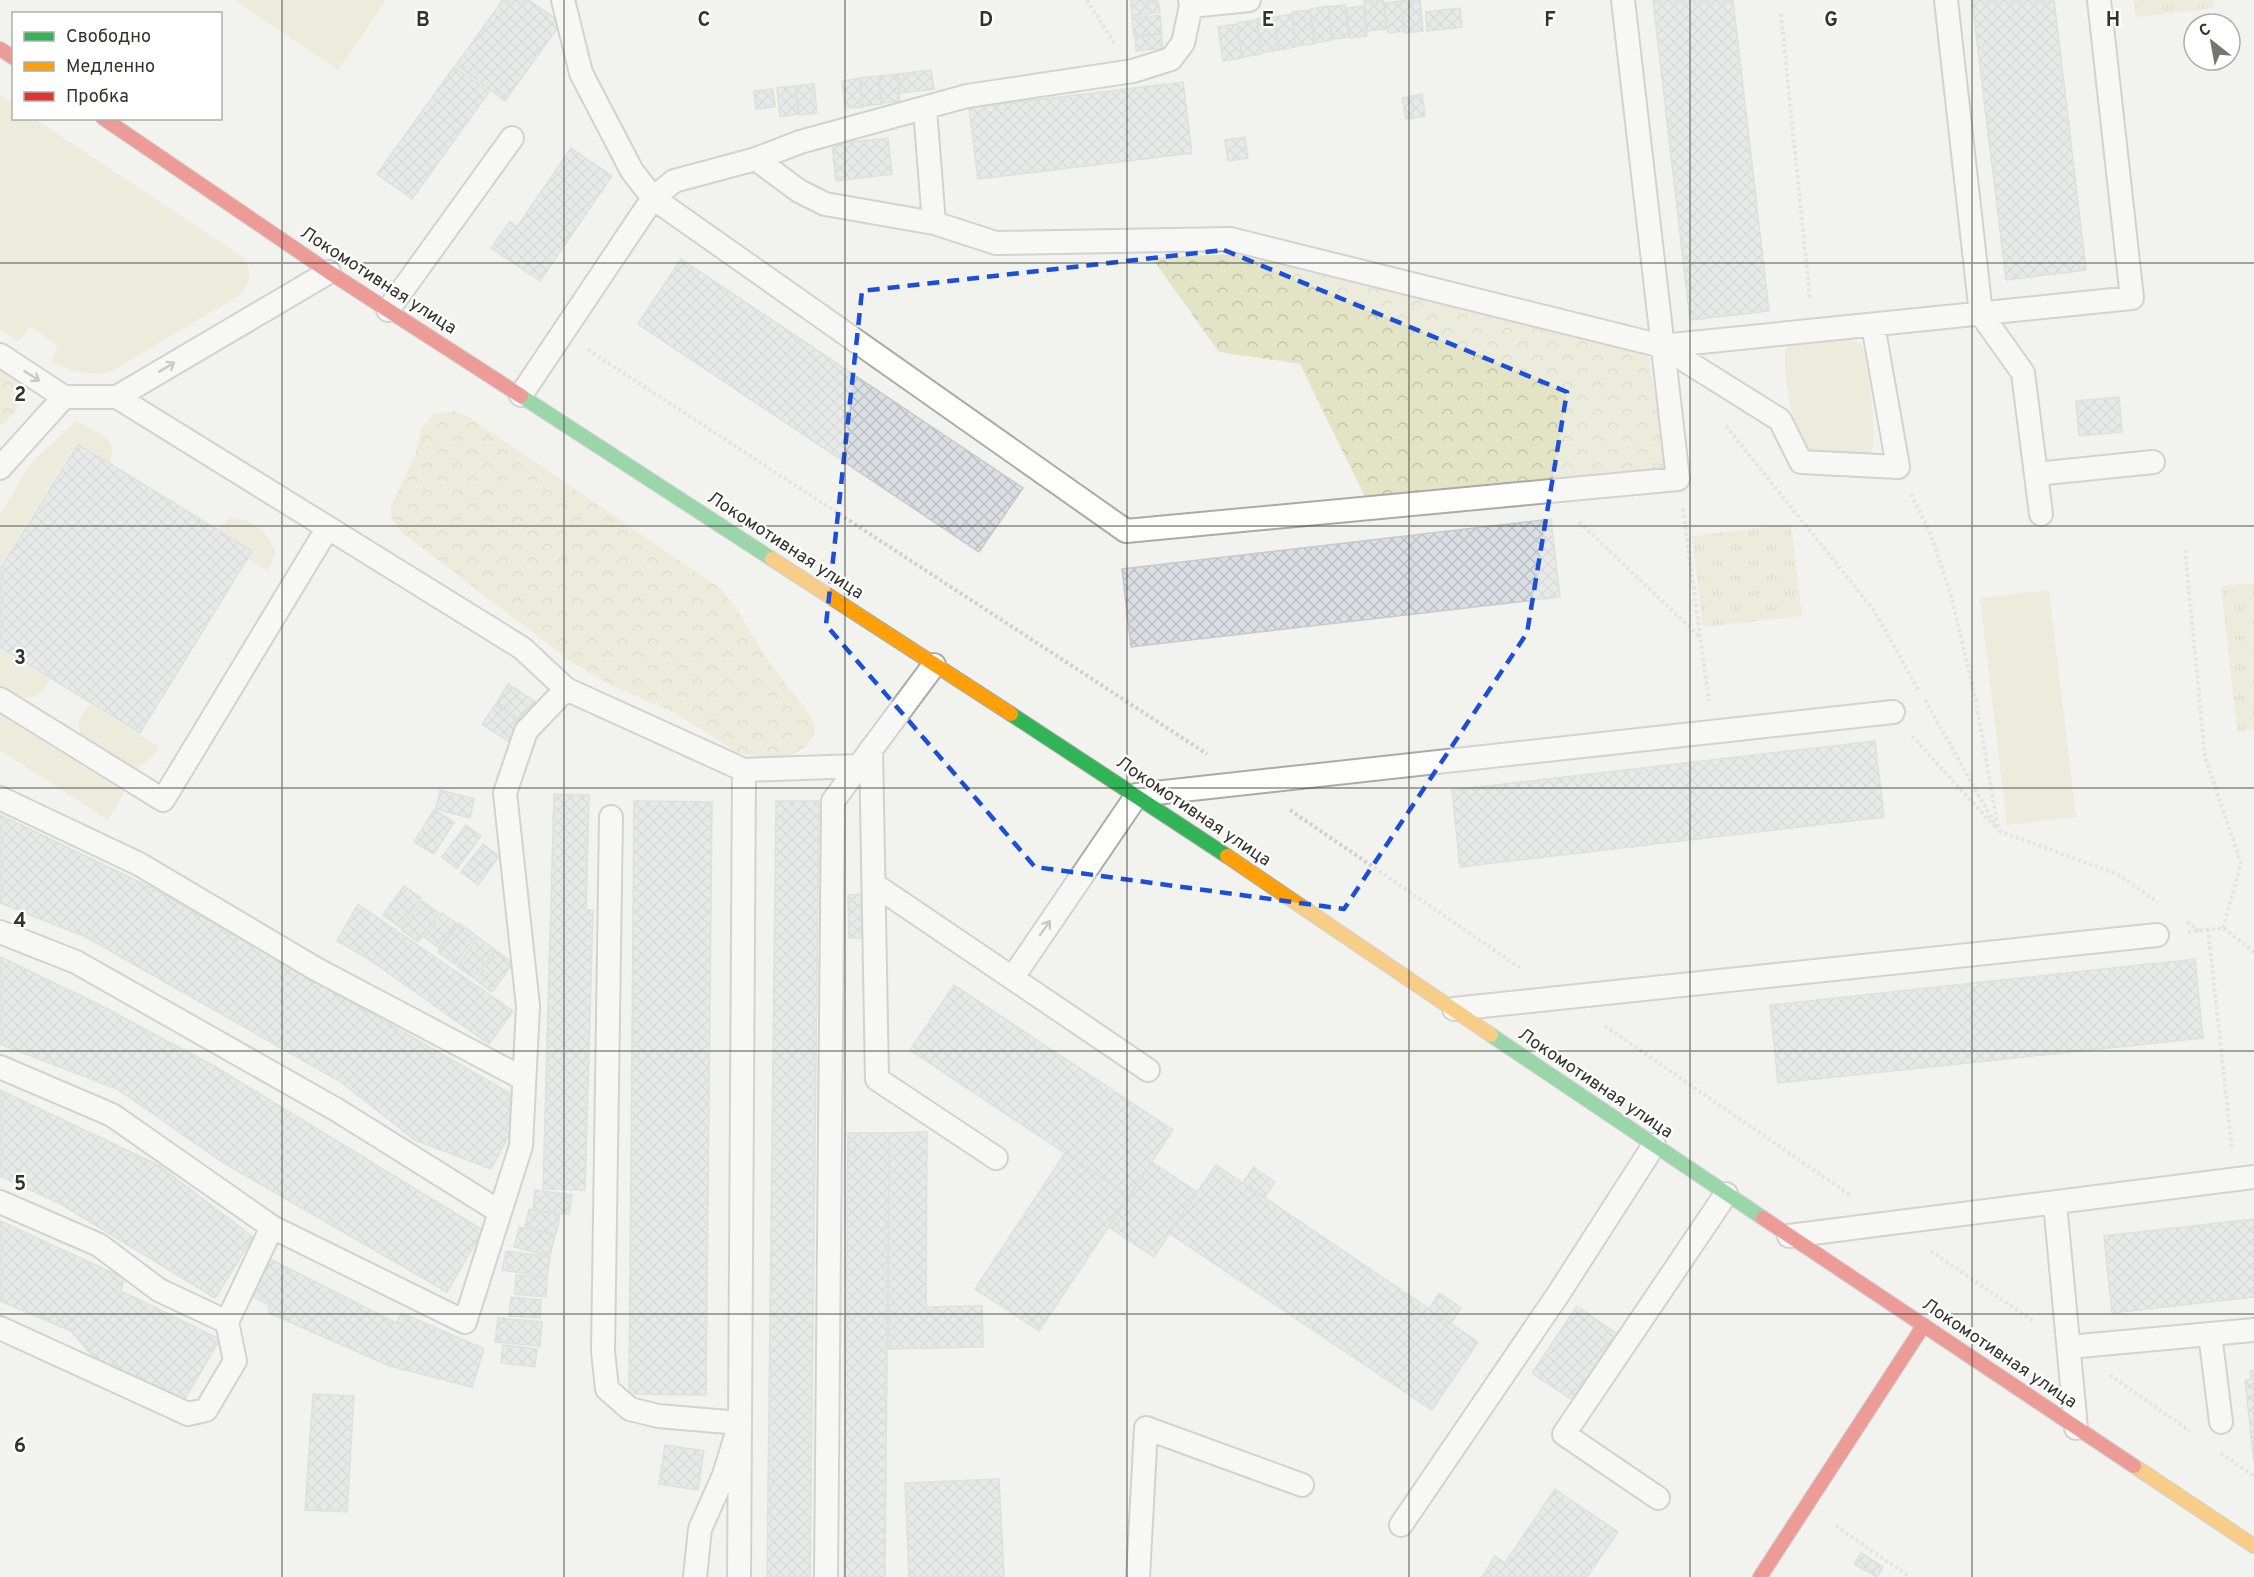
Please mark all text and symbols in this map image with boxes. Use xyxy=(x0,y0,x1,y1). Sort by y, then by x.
text: B xyxy=(416,8,430,34)
text: C xyxy=(698,8,710,34)
text: D xyxy=(979,8,993,34)
text: E xyxy=(1262,8,1274,34)
text: F xyxy=(1544,8,1556,34)
text: G xyxy=(1824,8,1838,34)
text: H xyxy=(2106,8,2120,34)
legend xyxy=(12,12,222,120)
north arrow xyxy=(2182,12,2242,72)
text: С xyxy=(2196,20,2215,42)
text: Свободно xyxy=(66,26,151,49)
text: Медленно xyxy=(66,56,155,79)
text: Пробка xyxy=(66,86,129,109)
street label: Локомотивная улица xyxy=(295,222,461,340)
one-way arrow xyxy=(158,361,175,373)
one-way arrow xyxy=(23,370,40,382)
text: 2 xyxy=(14,383,26,409)
street label: Локомотивная улица xyxy=(702,487,868,605)
text: 3 xyxy=(14,646,26,672)
street label: Локомотивная улица xyxy=(1111,752,1275,872)
text: 4 xyxy=(14,909,26,935)
one-way arrow xyxy=(1039,921,1051,937)
street label: Локомотивная улица xyxy=(1513,1024,1677,1144)
text: 5 xyxy=(14,1172,26,1198)
street label: Локомотивная улица xyxy=(1917,1294,2081,1414)
text: 6 xyxy=(14,1434,26,1460)

